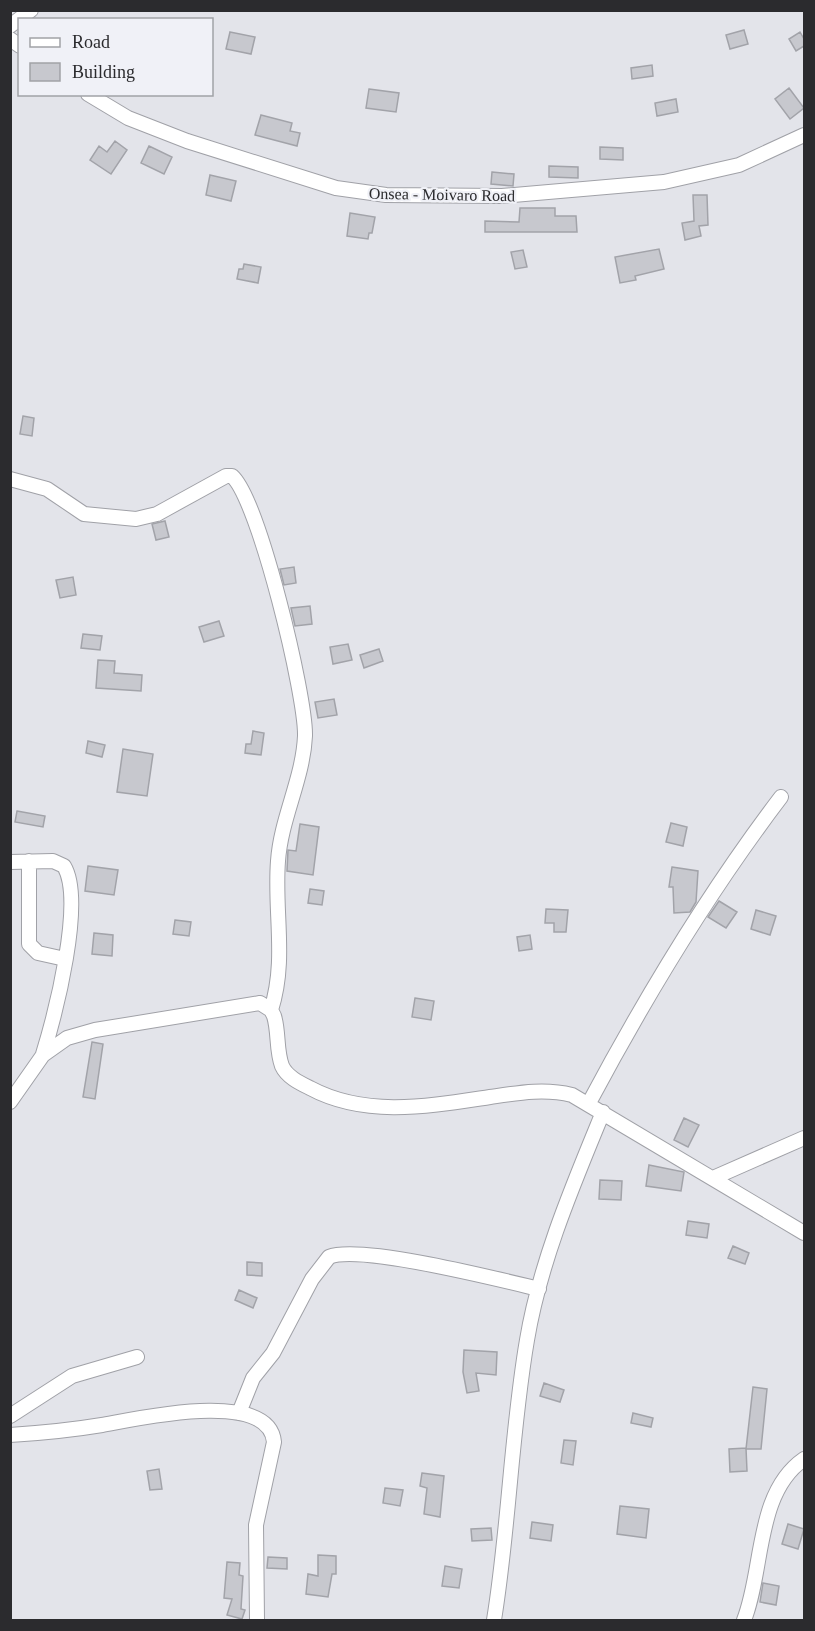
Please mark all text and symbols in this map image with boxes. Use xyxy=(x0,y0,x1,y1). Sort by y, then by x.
legend xyxy=(18,18,213,96)
text: Road xyxy=(72,32,110,52)
text: Building xyxy=(72,62,135,82)
street label: Onsea - Moivaro Road xyxy=(369,185,515,204)

